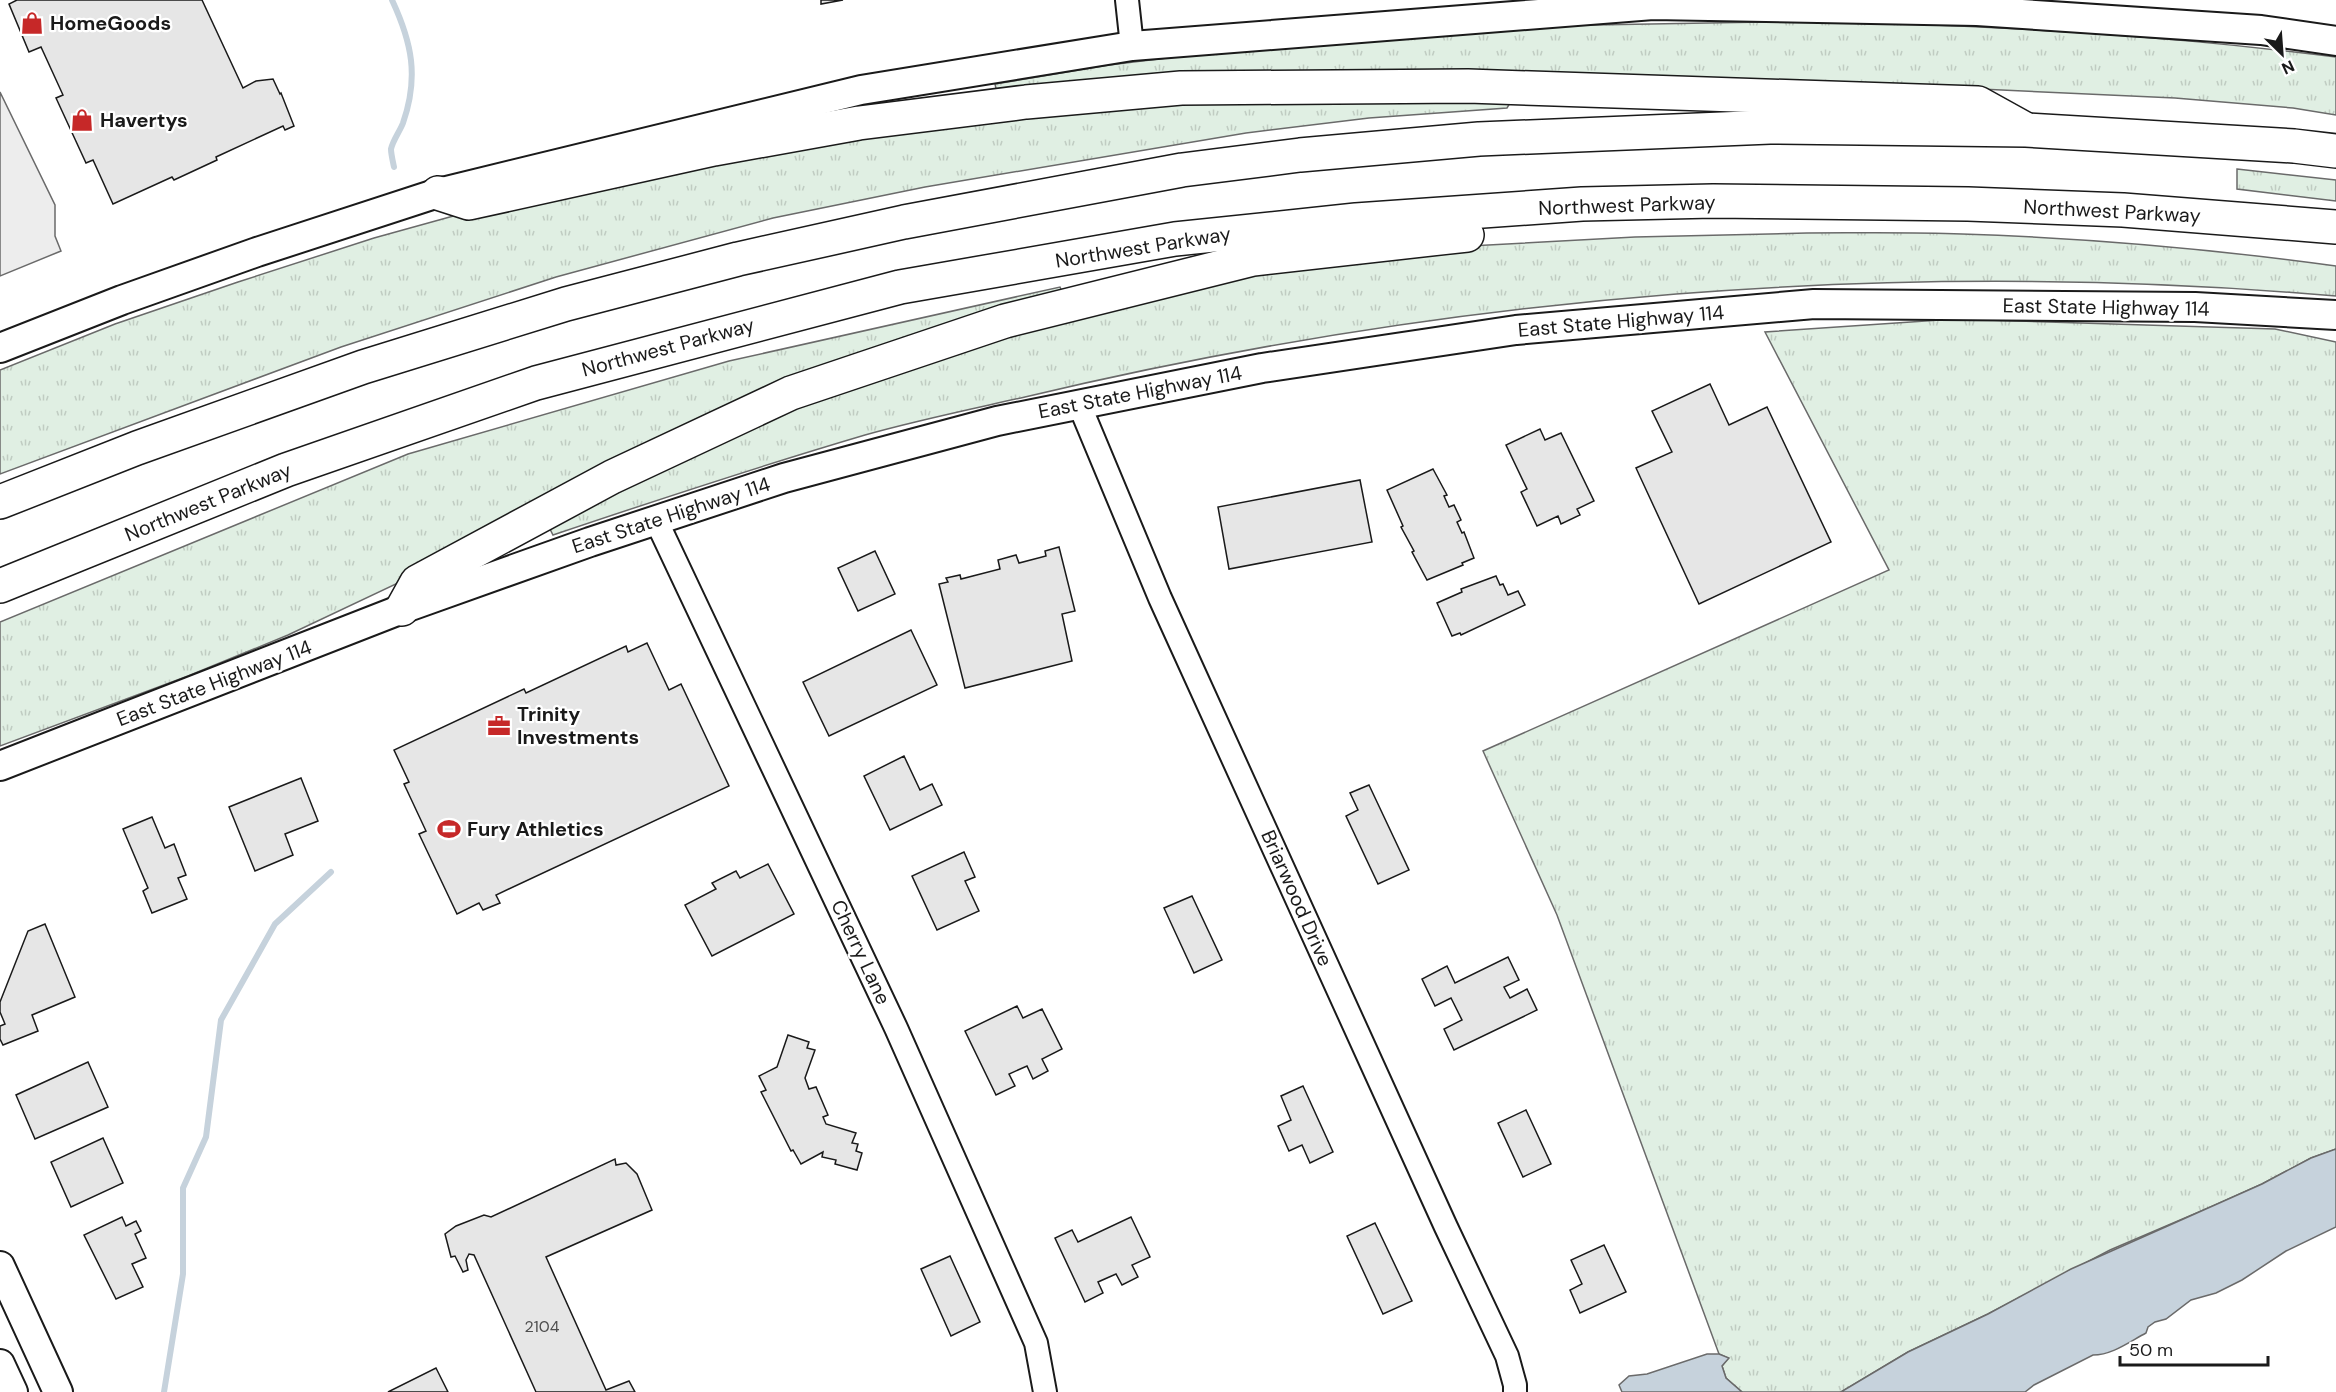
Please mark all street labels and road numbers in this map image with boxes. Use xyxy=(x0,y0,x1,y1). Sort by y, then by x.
street label: Northwest Parkway xyxy=(1538,189,1716,221)
street label: Northwest Parkway xyxy=(2023,193,2201,229)
street label: Northwest Parkway xyxy=(1053,220,1233,274)
street label: East State Highway 114 xyxy=(2002,292,2210,322)
street label: East State Highway 114 xyxy=(1517,299,1725,343)
street label: Northwest Parkway xyxy=(579,311,757,383)
street label: East State Highway 114 xyxy=(1036,360,1244,424)
street label: Northwest Parkway xyxy=(121,457,295,547)
street label: East State Highway 114 xyxy=(569,471,773,559)
street label: East State Highway 114 xyxy=(113,634,315,732)
street label: Briarwood Drive xyxy=(1255,826,1339,970)
street label: Cherry Lane xyxy=(825,895,897,1009)

